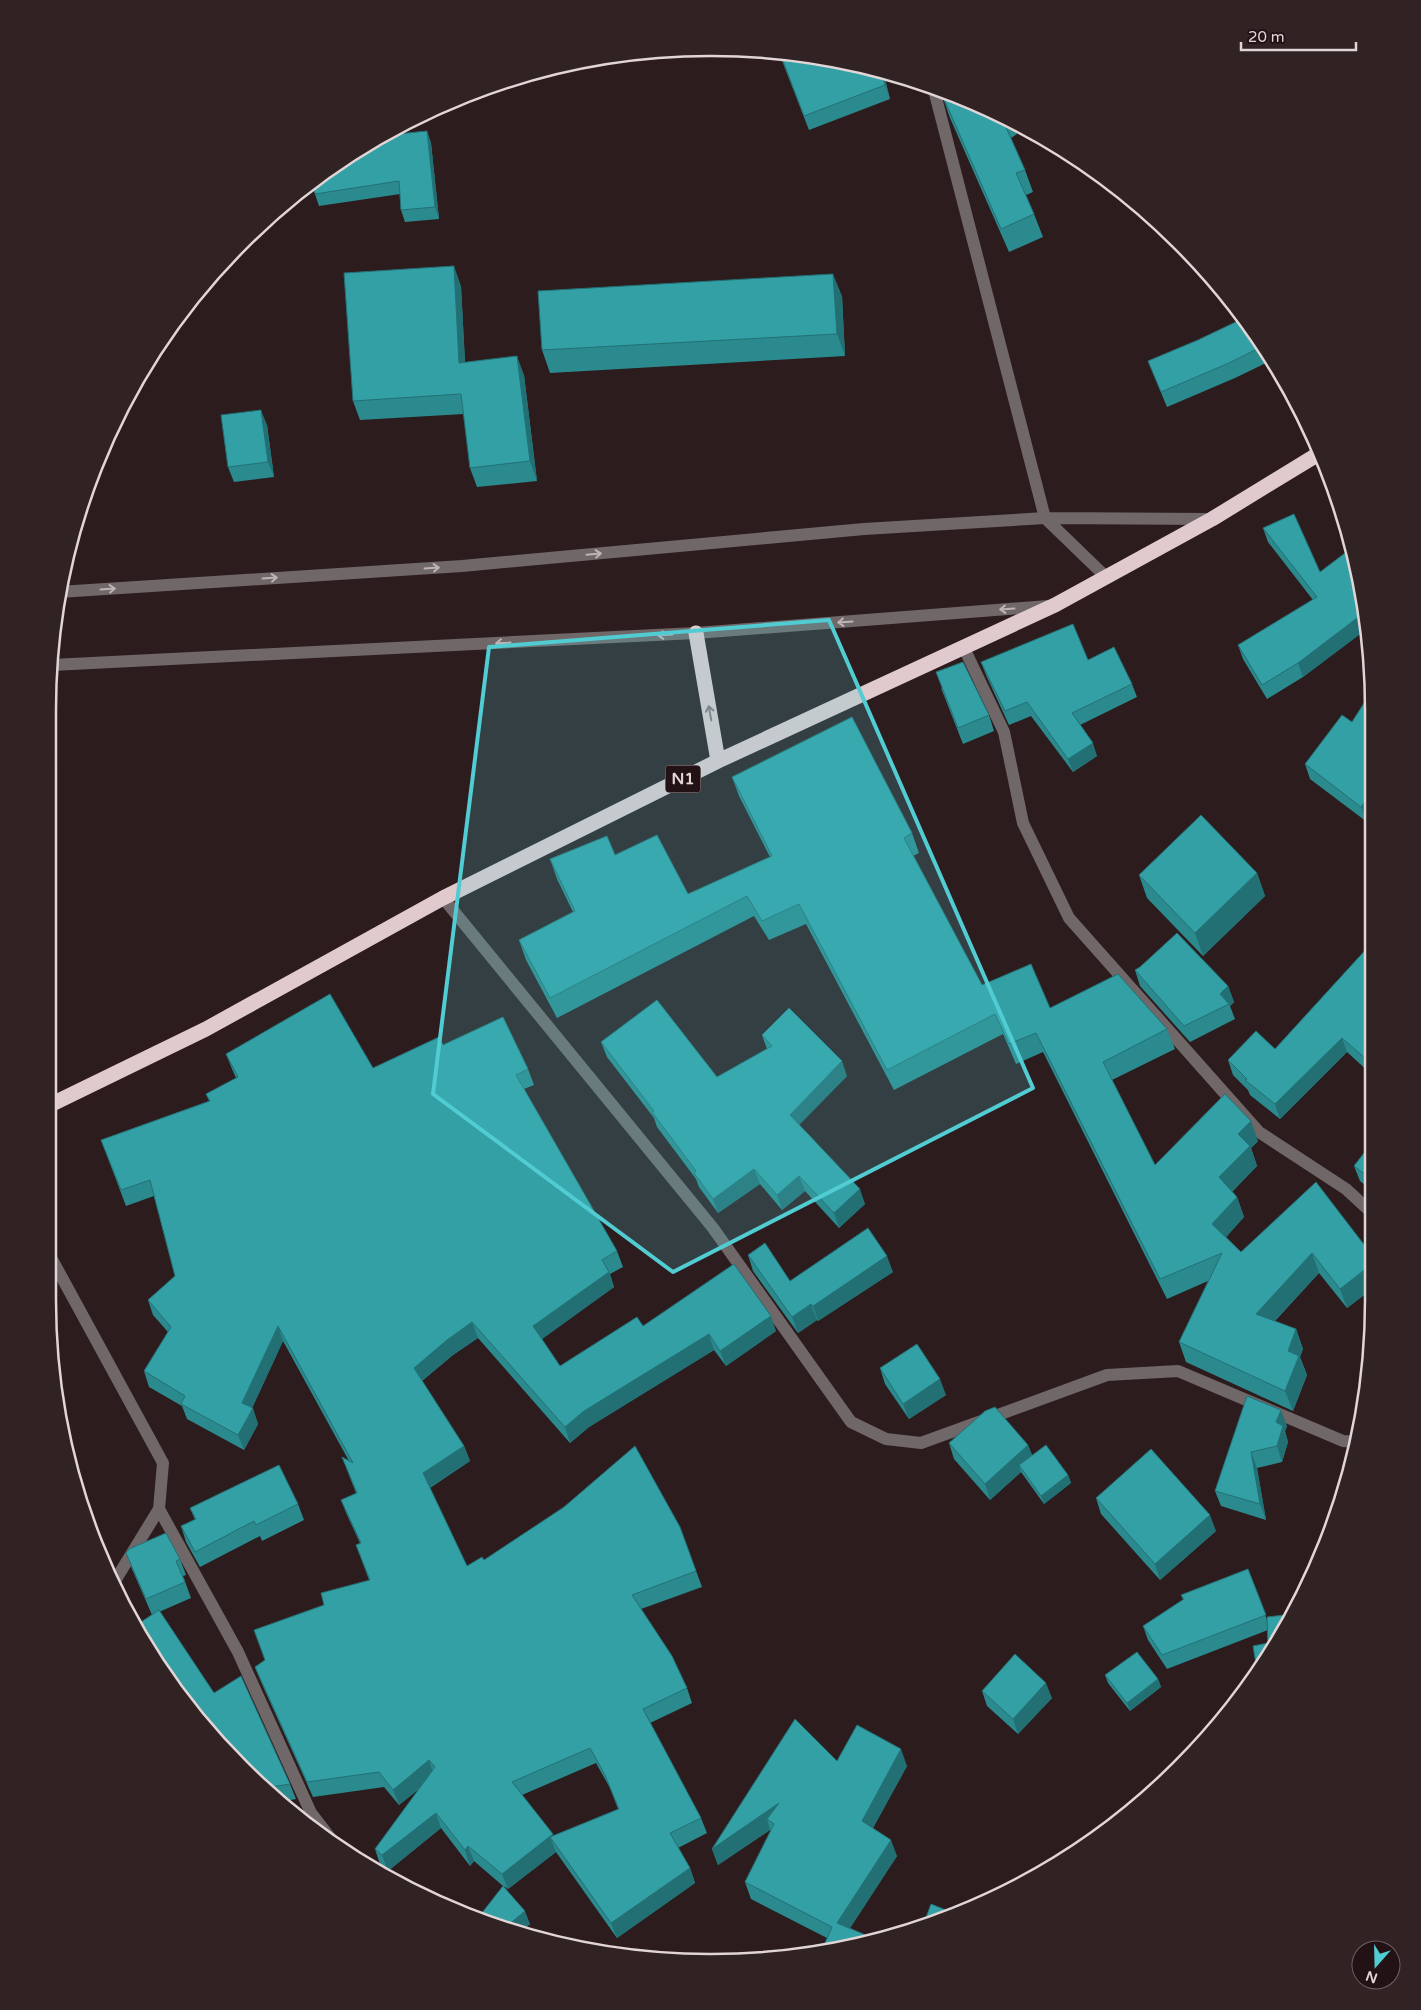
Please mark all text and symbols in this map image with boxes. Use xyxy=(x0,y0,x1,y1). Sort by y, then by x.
scale bar xyxy=(1241,20,1356,52)
text: 20 m xyxy=(1248,28,1285,46)
one-way arrow xyxy=(586,549,602,559)
one-way arrow xyxy=(424,563,440,573)
one-way arrow xyxy=(262,574,278,583)
one-way arrow xyxy=(100,584,116,593)
one-way arrow xyxy=(999,604,1015,614)
one-way arrow xyxy=(837,617,853,626)
one-way arrow xyxy=(657,630,673,639)
one-way arrow xyxy=(495,639,511,648)
one-way arrow xyxy=(704,706,714,722)
road number: N1 xyxy=(666,766,700,792)
north arrow xyxy=(1351,1940,1401,1990)
text: N xyxy=(1364,1967,1380,1987)

